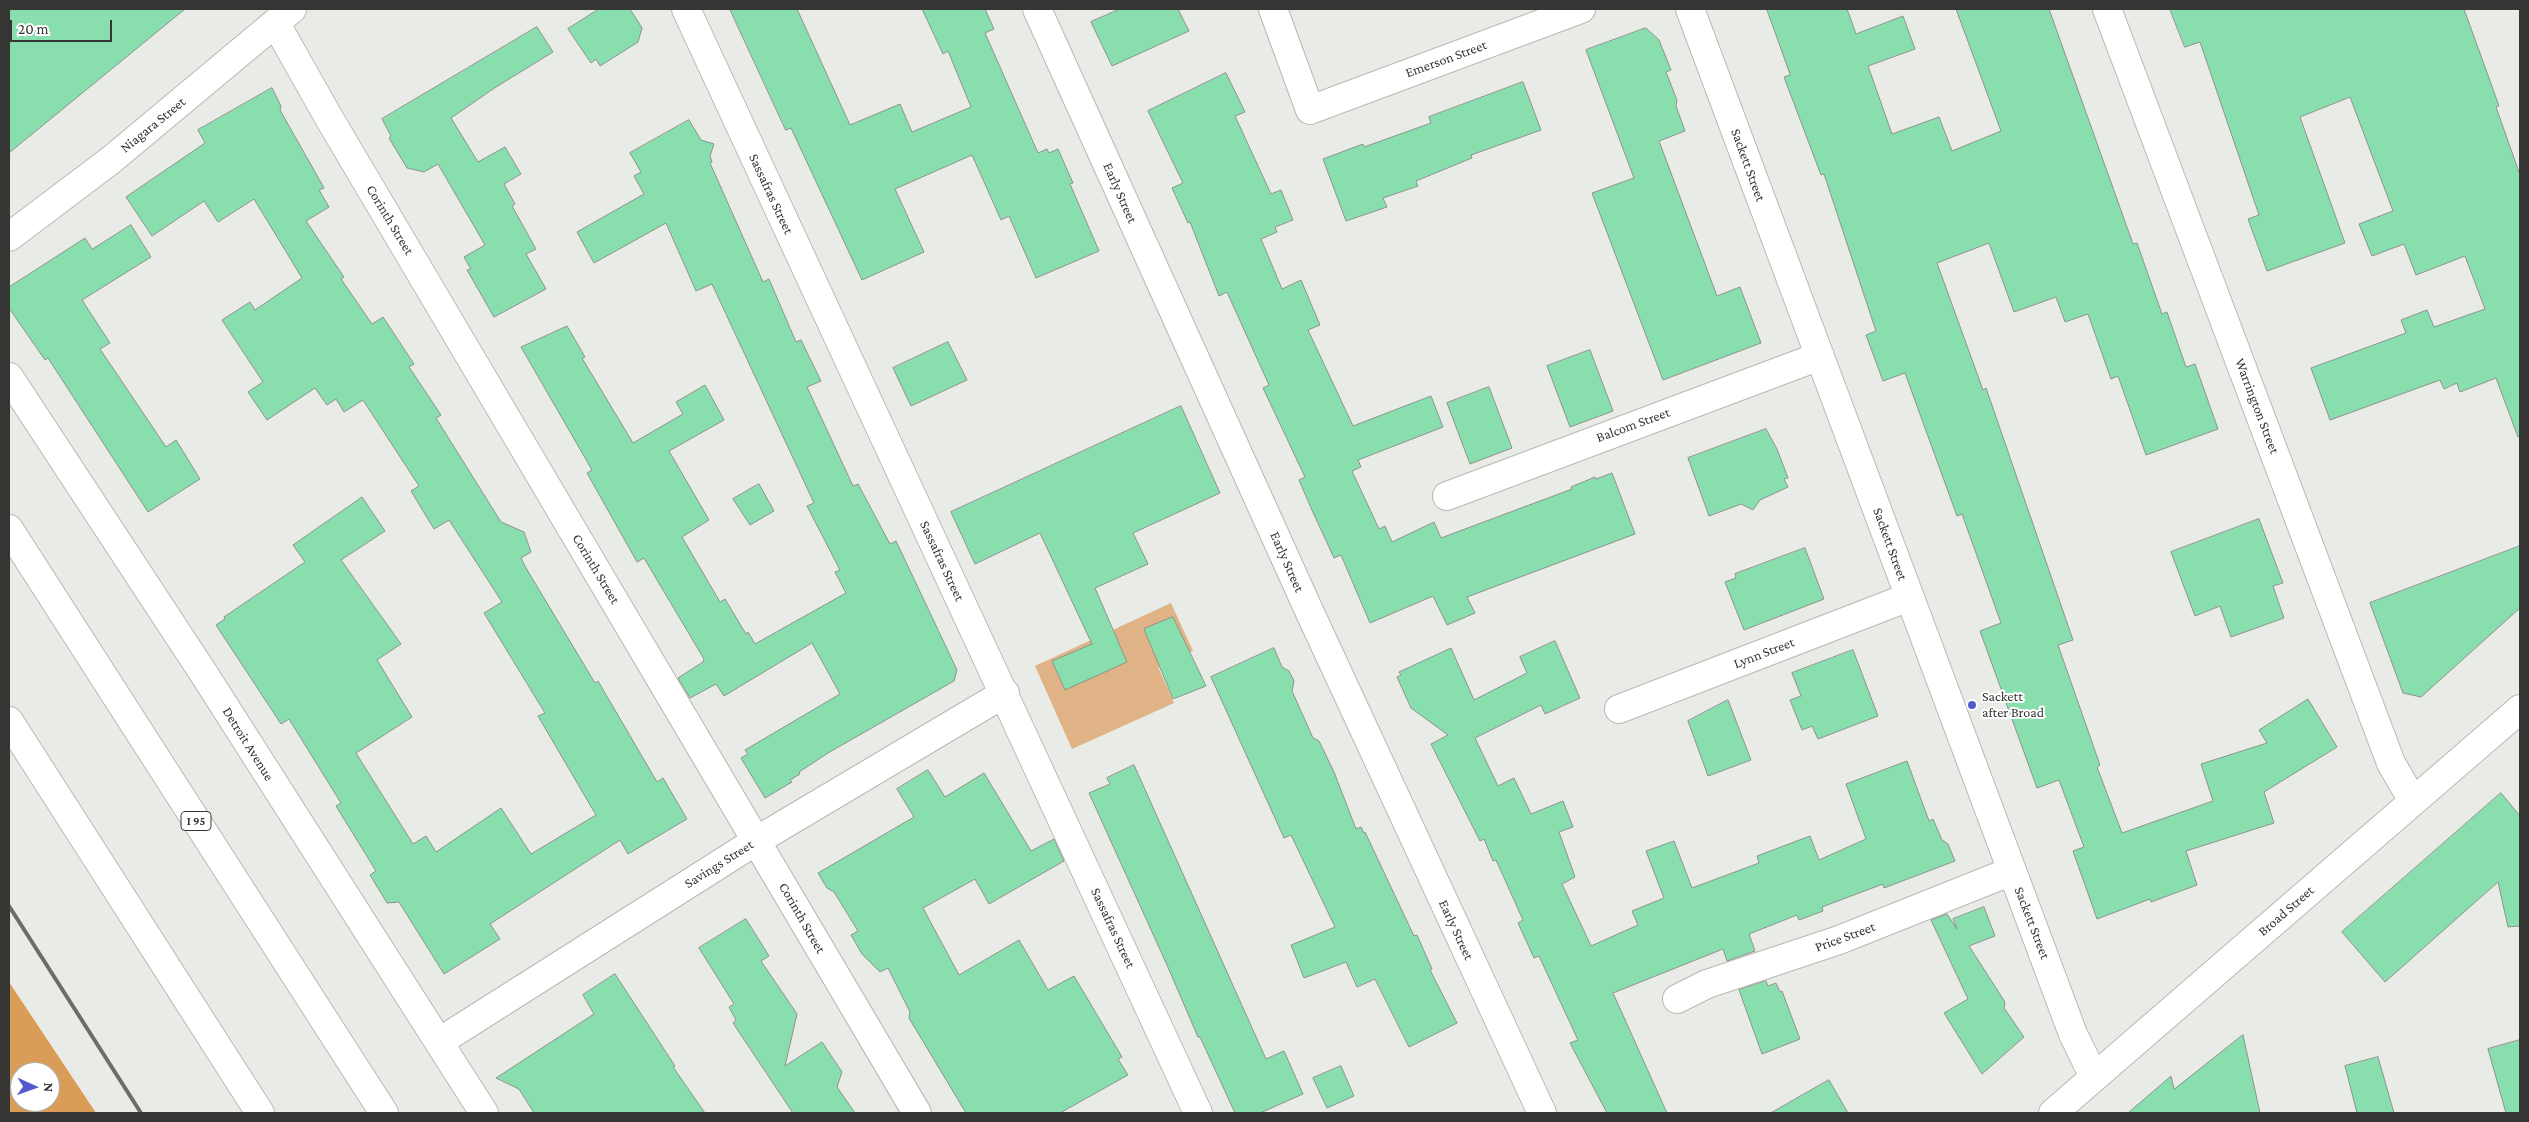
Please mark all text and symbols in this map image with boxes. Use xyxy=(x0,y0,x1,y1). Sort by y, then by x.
scale bar xyxy=(12,10,115,42)
text: 20 m xyxy=(18,21,49,37)
street label: Emerson Street xyxy=(1403,37,1489,81)
street label: Niagara Street xyxy=(117,94,189,156)
street label: Sackett Street xyxy=(1727,126,1769,204)
street label: Sassafras Street xyxy=(745,151,797,237)
street label: Early Street xyxy=(1099,160,1141,226)
street label: Corinth Street xyxy=(362,182,418,258)
street label: Warrington Street xyxy=(2231,356,2283,456)
street label: Balcom Street xyxy=(1594,404,1672,446)
street label: Sackett Street xyxy=(1869,505,1911,583)
street label: Sassafras Street xyxy=(916,518,968,604)
street label: Early Street xyxy=(1266,529,1308,595)
street label: Corinth Street xyxy=(568,531,624,607)
street label: Lynn Street xyxy=(1731,634,1797,672)
place label: Sackett after Broad xyxy=(1982,689,2044,722)
marker: Sackett after Broad xyxy=(1966,699,1978,711)
street label: Detroit Avenue xyxy=(219,704,277,784)
road number: I 95 xyxy=(181,811,211,830)
street label: Savings Street xyxy=(681,836,757,892)
street label: Corinth Street xyxy=(775,880,829,956)
street label: Broad Street xyxy=(2255,882,2317,940)
street label: Sackett Street xyxy=(2011,884,2053,962)
street label: Sassafras Street xyxy=(1087,885,1139,971)
street label: Early Street xyxy=(1435,897,1477,963)
street label: Price Street xyxy=(1813,918,1877,956)
north arrow xyxy=(10,1062,60,1112)
text: N xyxy=(41,1082,57,1093)

